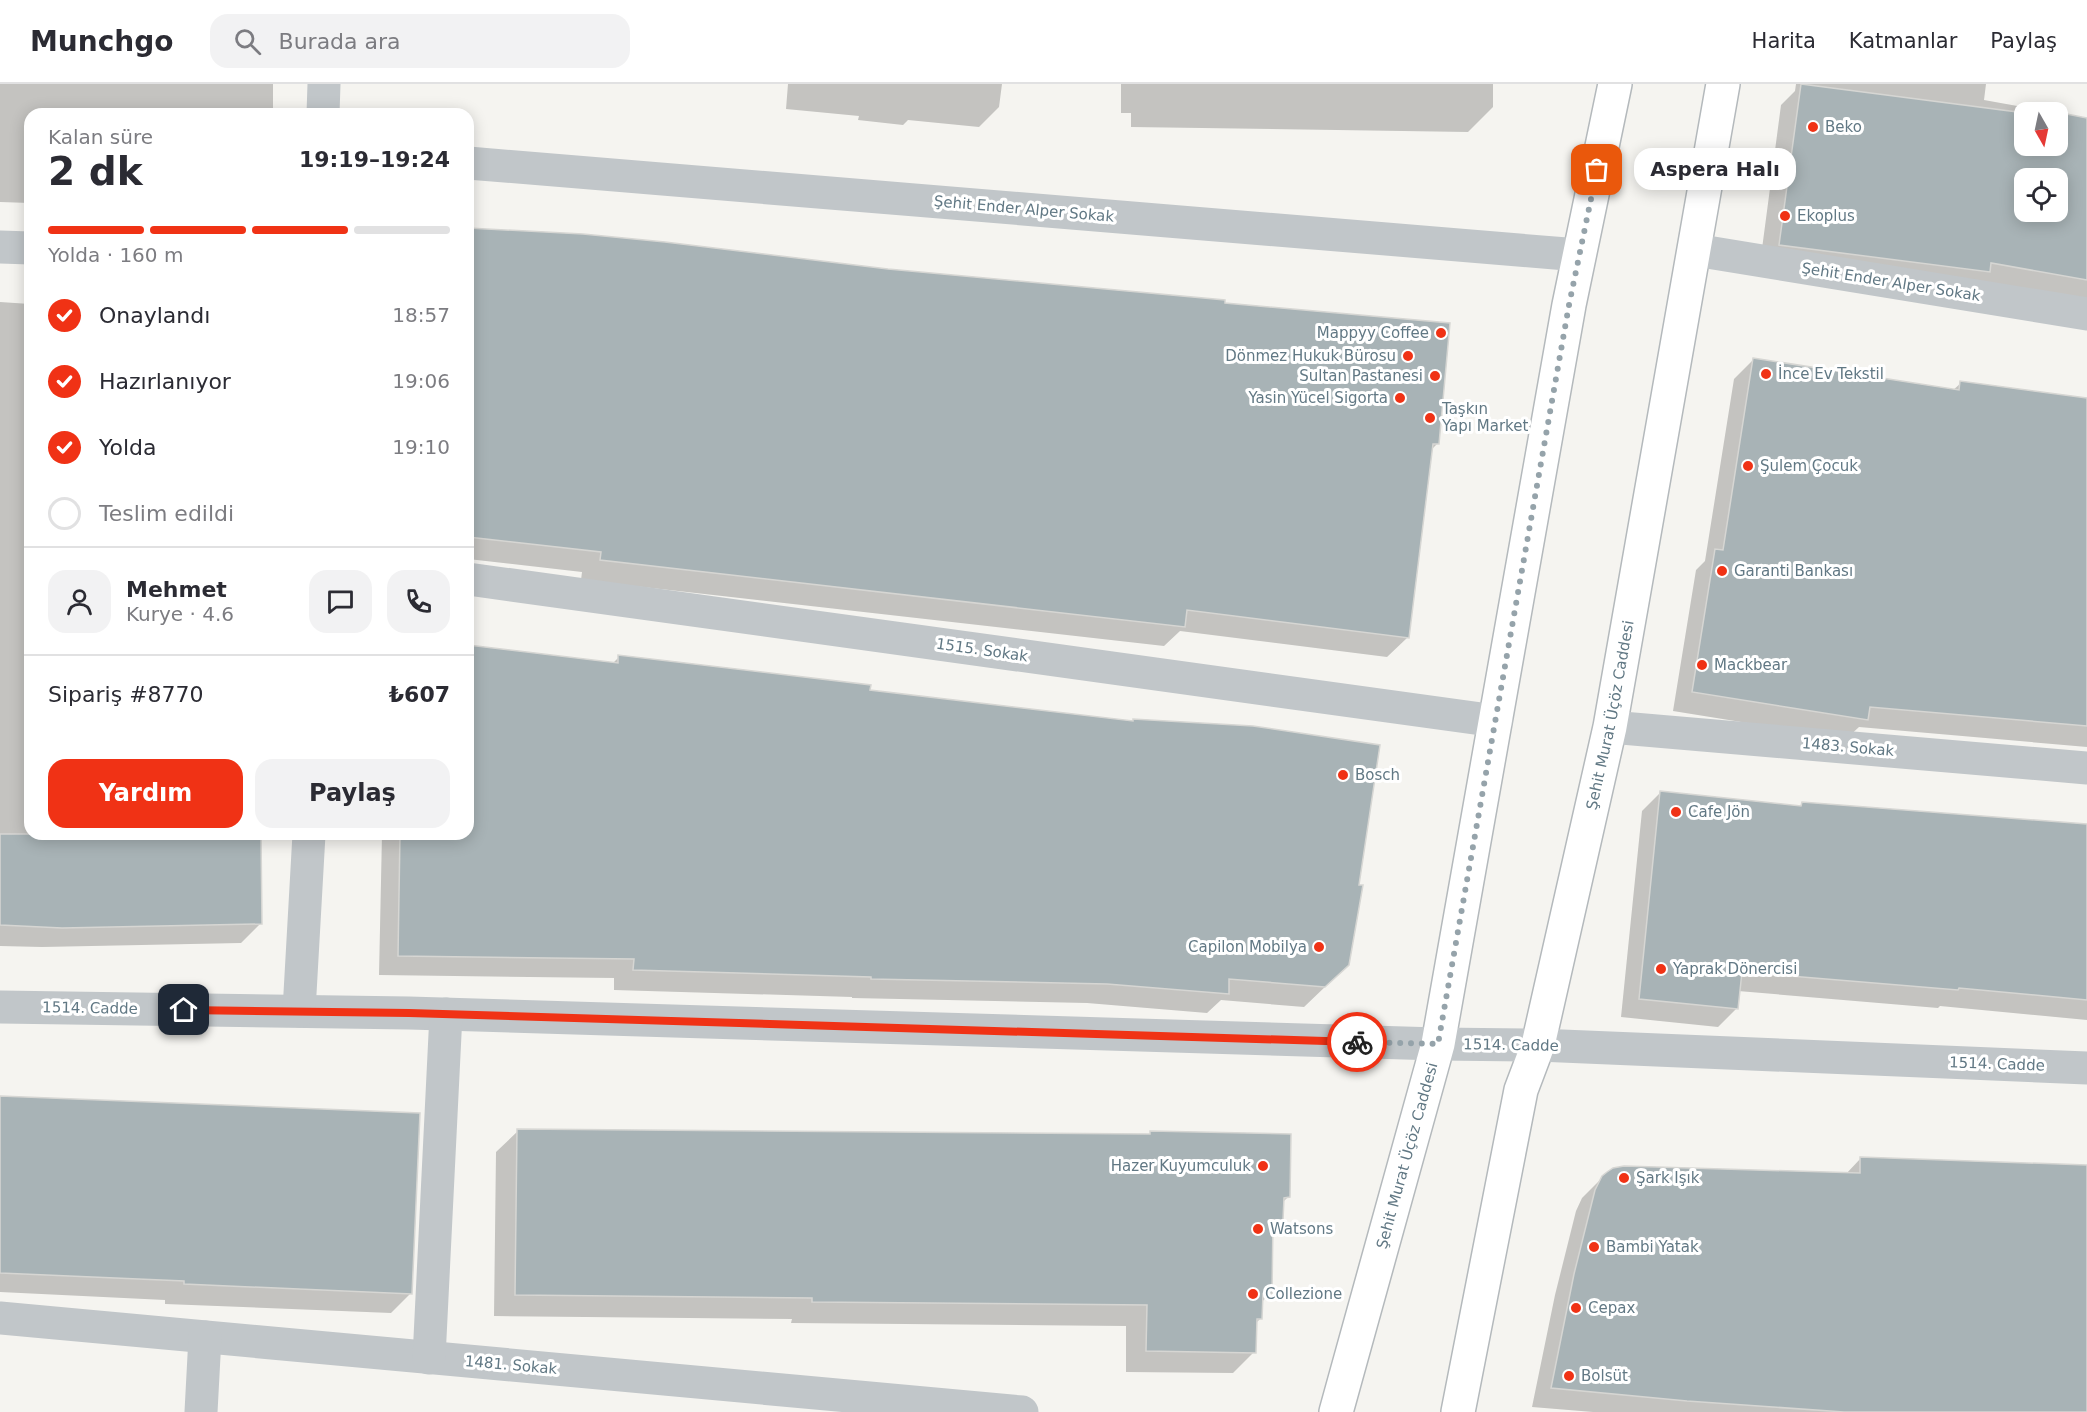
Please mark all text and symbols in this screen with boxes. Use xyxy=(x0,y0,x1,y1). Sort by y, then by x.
search box xyxy=(210,14,630,68)
text: Munchgo xyxy=(30,25,174,58)
icon: search xyxy=(231,25,264,58)
text: Burada ara xyxy=(279,29,401,54)
text: Harita xyxy=(1752,29,1816,53)
text: Katmanlar xyxy=(1849,29,1957,53)
text: Paylaş xyxy=(1990,29,2057,53)
north arrow xyxy=(2014,102,2068,156)
map controls xyxy=(2014,102,2068,222)
place label: Beko xyxy=(1825,118,1862,136)
marker: Beko xyxy=(1806,120,1820,134)
text: Kalan süre xyxy=(48,125,153,149)
pin xyxy=(1571,144,1622,195)
text: 19:19–19:24 xyxy=(299,147,450,172)
text: 2 dk xyxy=(48,149,143,194)
callout: Aspera Halı xyxy=(1633,149,1795,191)
icon: bag xyxy=(1580,153,1613,186)
text: Aspera Halı xyxy=(1650,157,1780,181)
button: locate xyxy=(2014,168,2068,222)
street label: Şehit Ender Alper Sokak xyxy=(933,192,1115,226)
place label: Ekoplus xyxy=(1797,207,1855,225)
marker: Ekoplus xyxy=(1778,209,1792,223)
text: Yolda · 160 m xyxy=(48,243,183,267)
street label: Şehit Ender Alper Sokak xyxy=(1800,259,1982,305)
icon: check xyxy=(48,299,81,332)
text: Onaylandı xyxy=(99,303,210,328)
text: 18:57 xyxy=(392,303,450,327)
place label: Mappyy Coffee xyxy=(1317,324,1429,342)
marker: Mappyy Coffee xyxy=(1434,326,1448,340)
place label: Dönmez Hukuk Bürosu xyxy=(1225,347,1396,365)
marker: Dönmez Hukuk Bürosu xyxy=(1401,349,1415,363)
place label: İnce Ev Tekstil xyxy=(1778,364,1884,383)
icon: check xyxy=(48,365,81,398)
place label: Sultan Pastanesi xyxy=(1299,367,1423,385)
marker: İnce Ev Tekstil xyxy=(1759,367,1773,381)
text: Hazırlanıyor xyxy=(99,369,231,394)
text: 19:06 xyxy=(392,369,450,393)
marker: Sultan Pastanesi xyxy=(1428,369,1442,383)
place label: Yasin Yücel Sigorta xyxy=(1247,389,1388,407)
marker: Yasin Yücel Sigorta xyxy=(1393,391,1407,405)
place label: Taşkın Yapı Market xyxy=(1441,400,1528,435)
marker: Taşkın Yapı Market xyxy=(1423,411,1437,425)
icon: check xyxy=(48,431,81,464)
text: Yolda xyxy=(99,435,157,460)
text: 19:10 xyxy=(392,435,450,459)
place label: Şulem Çocuk xyxy=(1760,457,1858,475)
marker: Şulem Çocuk xyxy=(1741,459,1755,473)
text: Teslim edildi xyxy=(99,501,234,526)
place label: Garanti Bankası xyxy=(1734,562,1853,580)
marker: Garanti Bankası xyxy=(1715,564,1729,578)
button: person xyxy=(48,570,111,633)
button: chat xyxy=(309,570,372,633)
button: phone xyxy=(387,570,450,633)
text: Mehmet xyxy=(126,577,227,602)
text: Kurye · 4.6 xyxy=(126,602,234,626)
street label: Şehit Murat Üçöz Caddesi xyxy=(1583,619,1638,812)
street label: 1515. Sokak xyxy=(935,635,1029,665)
place label: Mackbear xyxy=(1714,656,1788,674)
marker: Mackbear xyxy=(1695,658,1709,672)
text: Sipariş #8770 xyxy=(48,682,204,707)
text: ₺607 xyxy=(389,682,450,707)
street label: 1483. Sokak xyxy=(1801,734,1895,760)
button: Yardım xyxy=(48,759,243,828)
button: Paylaş xyxy=(255,759,450,828)
place label: Bosch xyxy=(1355,766,1400,784)
marker: Bosch xyxy=(1336,768,1350,782)
place label: Cafe Jön xyxy=(1688,803,1750,821)
marker: Cafe Jön xyxy=(1669,805,1683,819)
place label: Capilon Mobilya xyxy=(1188,938,1307,956)
marker: Capilon Mobilya xyxy=(1312,940,1326,954)
place label: Yaprak Dönercisi xyxy=(1672,960,1797,978)
marker: Yaprak Dönercisi xyxy=(1654,962,1668,976)
pin xyxy=(158,984,209,1035)
icon: home xyxy=(167,993,200,1026)
street label: 1514. Cadde xyxy=(42,998,138,1018)
courier xyxy=(1327,1012,1387,1072)
icon: bike xyxy=(1341,1026,1374,1059)
street label: 1514. Cadde xyxy=(1463,1035,1559,1055)
street label: 1514. Cadde xyxy=(1949,1053,2045,1075)
street label: Şehit Murat Üçöz Caddesi xyxy=(1373,1060,1441,1251)
place label: Hazer Kuyumculuk xyxy=(1111,1157,1251,1175)
marker: Hazer Kuyumculuk xyxy=(1256,1159,1270,1173)
place label: Şark Işık xyxy=(1636,1169,1700,1187)
marker: Şark Işık xyxy=(1617,1171,1631,1185)
place label: Watsons xyxy=(1270,1220,1333,1238)
marker: Watsons xyxy=(1251,1222,1265,1236)
place label: Bambi Yatak xyxy=(1606,1238,1699,1256)
marker: Bambi Yatak xyxy=(1587,1240,1601,1254)
place label: Collezione xyxy=(1265,1285,1342,1303)
marker: Collezione xyxy=(1246,1287,1260,1301)
place label: Cepax xyxy=(1588,1299,1635,1317)
marker: Cepax xyxy=(1569,1301,1583,1315)
street label: 1481. Sokak xyxy=(464,1352,558,1378)
place label: Bolsüt xyxy=(1581,1367,1628,1385)
marker: Bolsüt xyxy=(1562,1369,1576,1383)

